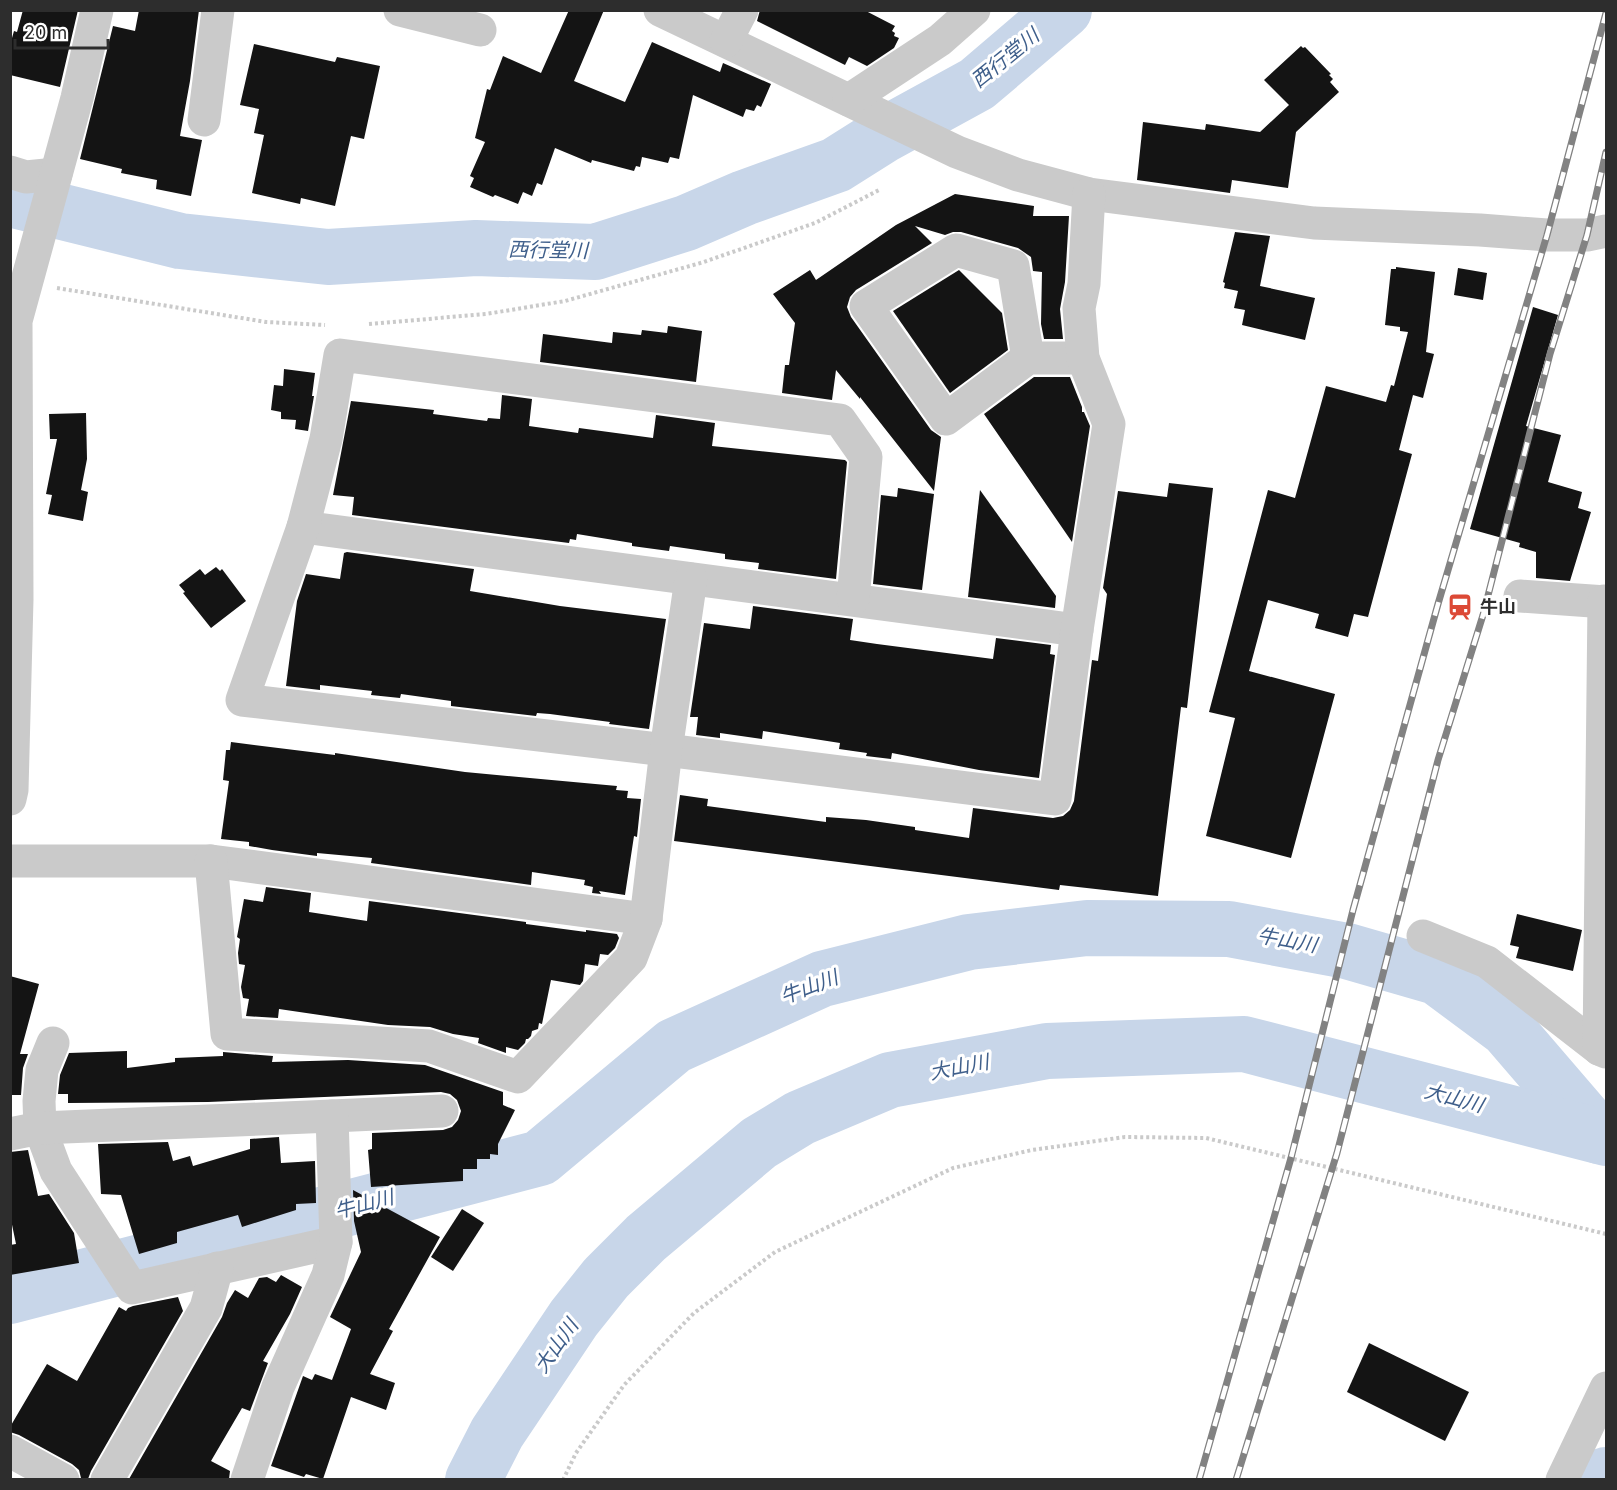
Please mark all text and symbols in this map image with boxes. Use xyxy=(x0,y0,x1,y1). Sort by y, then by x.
scale bar xyxy=(15,12,108,50)
text: 20 m xyxy=(24,22,67,43)
water label: 西行堂川 xyxy=(966,22,1045,92)
water label: 西行堂川 xyxy=(508,237,590,263)
station icon: 牛山 xyxy=(1445,592,1475,622)
place label: 牛山 xyxy=(1480,596,1516,617)
water label: 牛山川 xyxy=(1255,923,1321,957)
water label: 牛山川 xyxy=(777,964,843,1009)
water label: 大山川 xyxy=(927,1049,993,1085)
water label: 大山川 xyxy=(1422,1079,1488,1118)
water label: 牛山川 xyxy=(332,1184,398,1223)
water label: 大山川 xyxy=(529,1313,584,1377)

